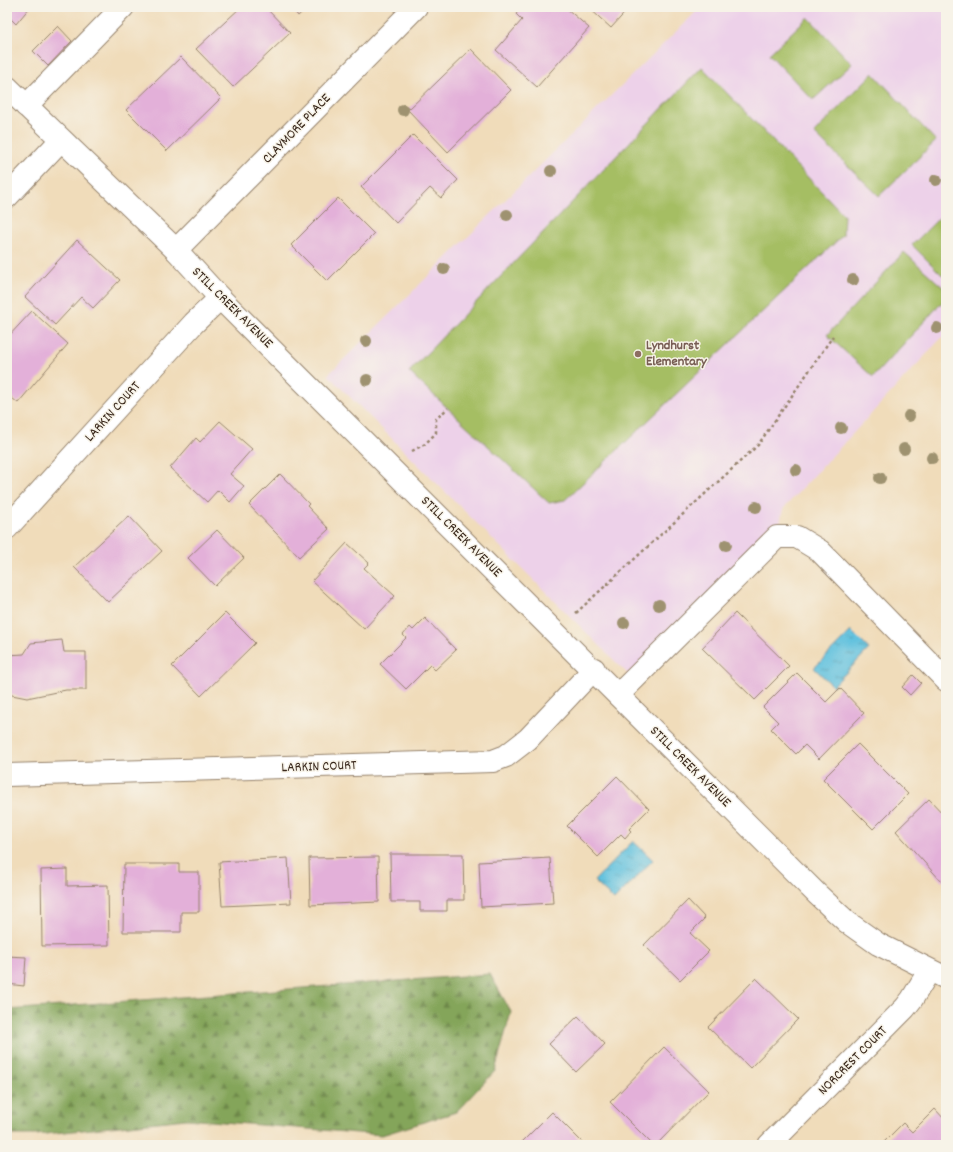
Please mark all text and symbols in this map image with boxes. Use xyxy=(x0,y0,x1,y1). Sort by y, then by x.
street label: CLAYMORE PLACE xyxy=(258,89,336,169)
street label: STILL CREEK AVENUE xyxy=(187,263,278,354)
place label: Lyndhurst Elementary xyxy=(646,336,708,372)
marker: Lyndhurst Elementary xyxy=(633,349,643,359)
street label: LARKIN COURT xyxy=(80,377,146,447)
street label: STILL CREEK AVENUE xyxy=(416,492,507,583)
street label: STILL CREEK AVENUE xyxy=(645,722,736,813)
street label: LARKIN COURT xyxy=(281,756,357,778)
street label: NORCREST COURT xyxy=(814,1021,893,1100)

